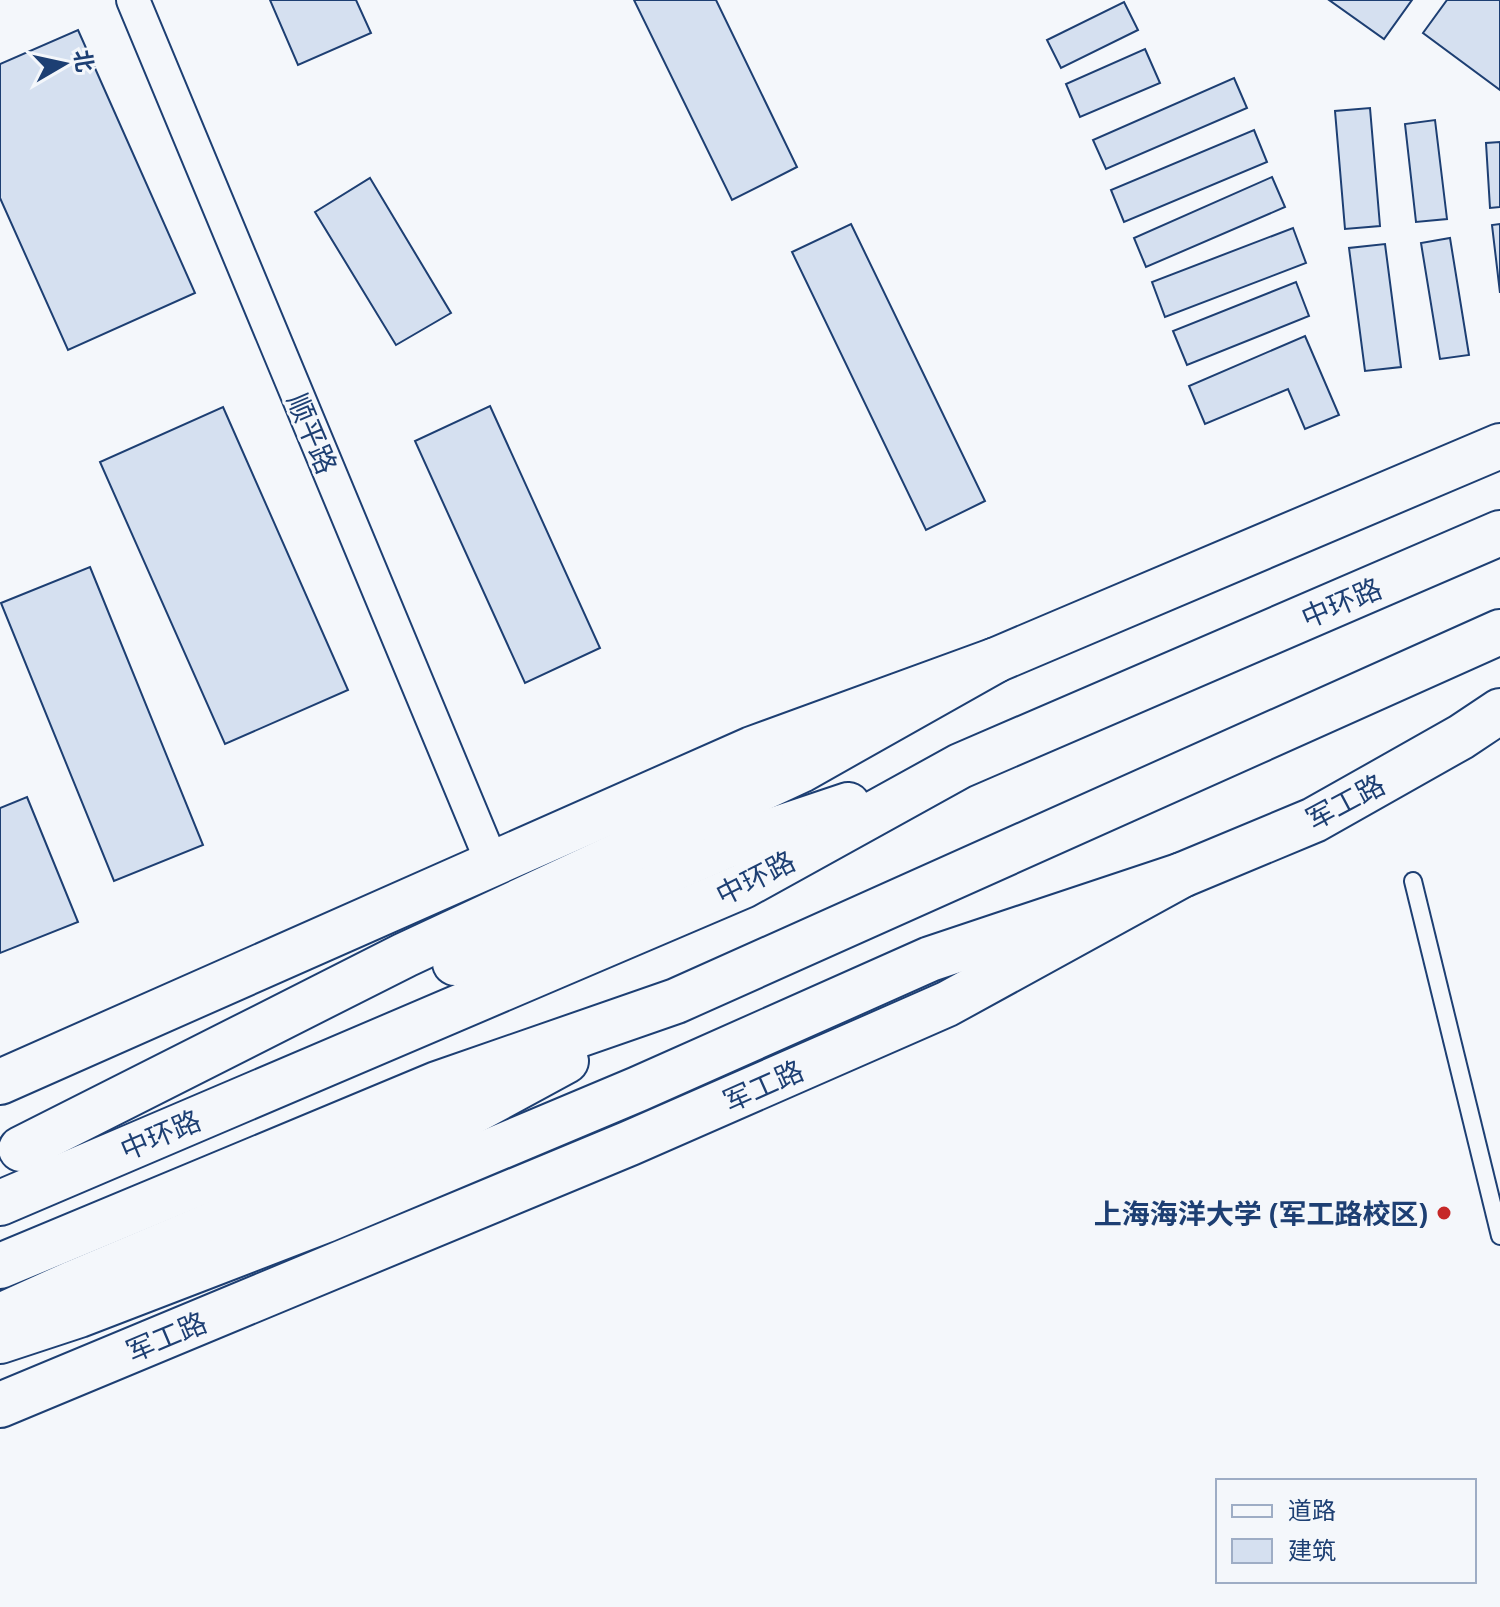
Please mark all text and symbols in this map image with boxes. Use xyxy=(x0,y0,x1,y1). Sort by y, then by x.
north arrow xyxy=(24,24,104,104)
text: 北 xyxy=(68,47,101,74)
street label: 顺平路 xyxy=(279,387,347,479)
street label: 中环路 xyxy=(1295,568,1387,636)
street label: 军工路 xyxy=(1299,765,1391,837)
street label: 中环路 xyxy=(709,841,801,913)
street label: 军工路 xyxy=(717,1051,809,1119)
street label: 中环路 xyxy=(114,1100,206,1168)
place label: 上海海洋大学 (军工路校区) xyxy=(1094,1194,1428,1232)
marker: 上海海洋大学 (军工路校区) xyxy=(1435,1204,1453,1222)
street label: 军工路 xyxy=(120,1302,212,1370)
legend xyxy=(1216,1479,1476,1583)
text: 道路 xyxy=(1288,1493,1336,1526)
text: 建筑 xyxy=(1288,1533,1336,1566)

